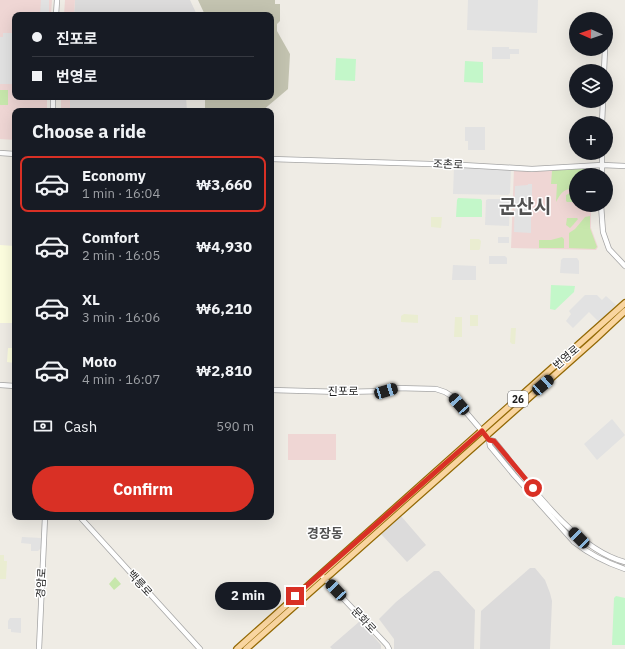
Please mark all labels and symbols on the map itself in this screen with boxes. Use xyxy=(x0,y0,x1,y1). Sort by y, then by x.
north arrow xyxy=(569,12,613,56)
street label: 조촌로 xyxy=(433,156,463,172)
district label: 군산시 xyxy=(499,194,551,218)
street label: 번영로 xyxy=(550,342,582,372)
car xyxy=(530,373,556,397)
car xyxy=(373,382,399,400)
street label: 진포로 xyxy=(328,384,358,398)
car xyxy=(447,391,471,417)
road number: 26 xyxy=(508,391,528,407)
route start xyxy=(524,479,542,497)
district label: 경장동 xyxy=(307,525,343,542)
car xyxy=(566,525,592,551)
street label: 경암로 xyxy=(33,567,49,599)
street label: 백릉로 xyxy=(125,567,155,599)
car xyxy=(323,577,349,603)
callout: 2 min xyxy=(215,582,281,610)
route end xyxy=(286,587,304,605)
street label: 문화로 xyxy=(349,604,379,636)

